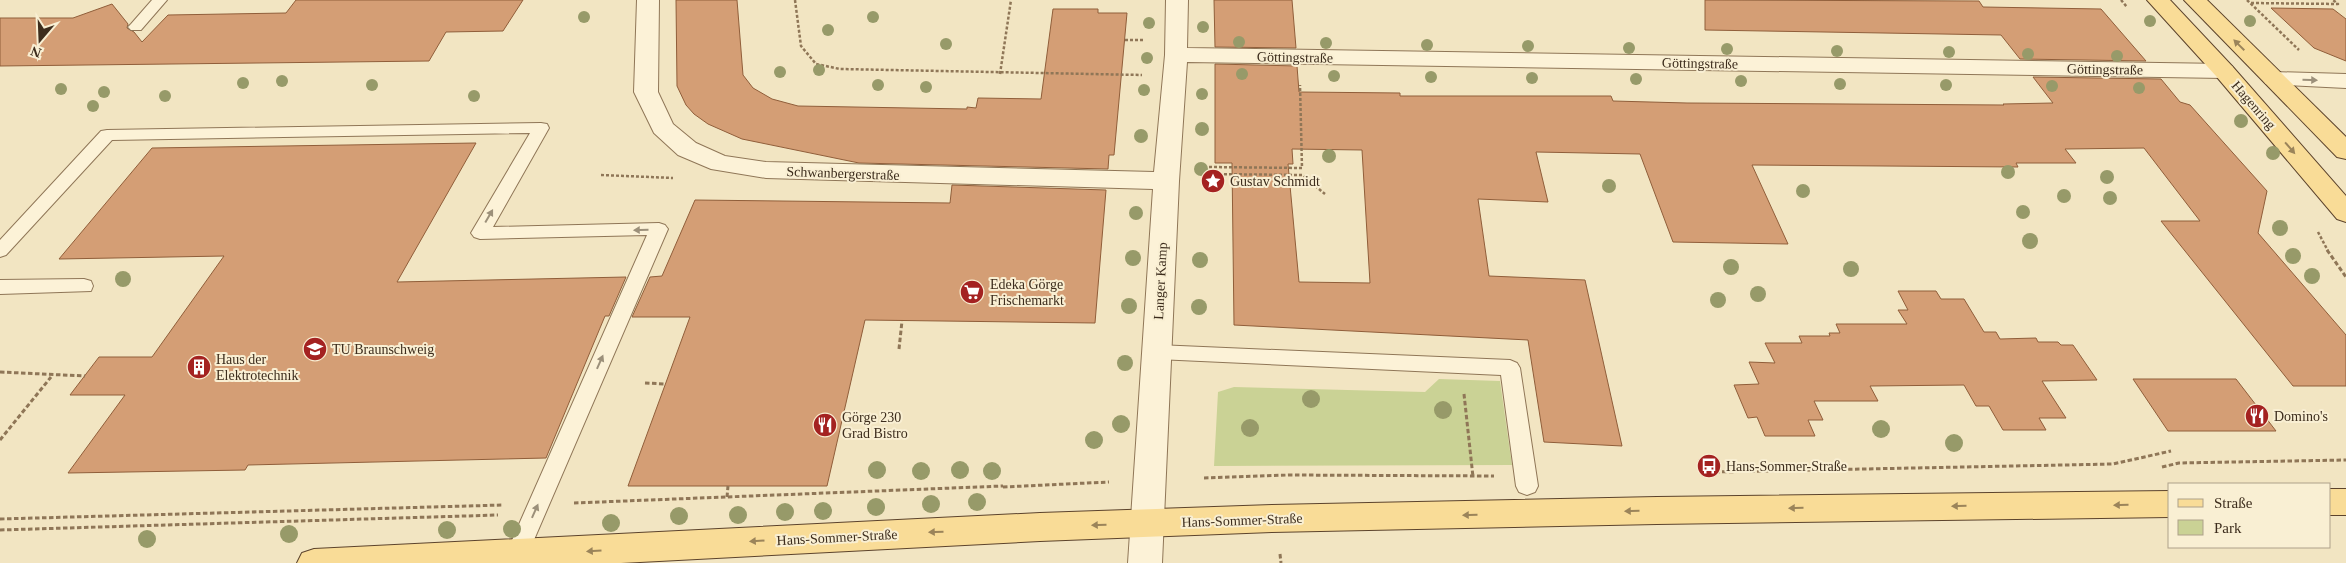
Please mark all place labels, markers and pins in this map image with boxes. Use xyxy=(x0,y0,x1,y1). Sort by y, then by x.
place icon: Gustav Schmidt xyxy=(1200,168,1226,194)
place label: Gustav Schmidt xyxy=(1230,174,1320,189)
place label: Edeka Görge Frischemarkt xyxy=(990,277,1064,308)
supermarket icon: Edeka Görge Frischemarkt xyxy=(959,279,985,305)
school or university icon: TU Braunschweig xyxy=(302,336,328,362)
place label: TU Braunschweig xyxy=(332,342,434,357)
place label: Haus der Elektrotechnik xyxy=(216,352,298,383)
building icon: Haus der Elektrotechnik xyxy=(186,354,212,380)
restaurant icon: Domino's xyxy=(2244,403,2270,429)
place label: Domino's xyxy=(2274,409,2328,424)
place label: Görge 230 Grad Bistro xyxy=(842,410,908,441)
restaurant icon: Görge 230 Grad Bistro xyxy=(812,412,838,438)
bus stop icon: Hans-Sommer-Straße xyxy=(1696,453,1722,479)
place label: Hans-Sommer-Straße xyxy=(1726,459,1847,474)

